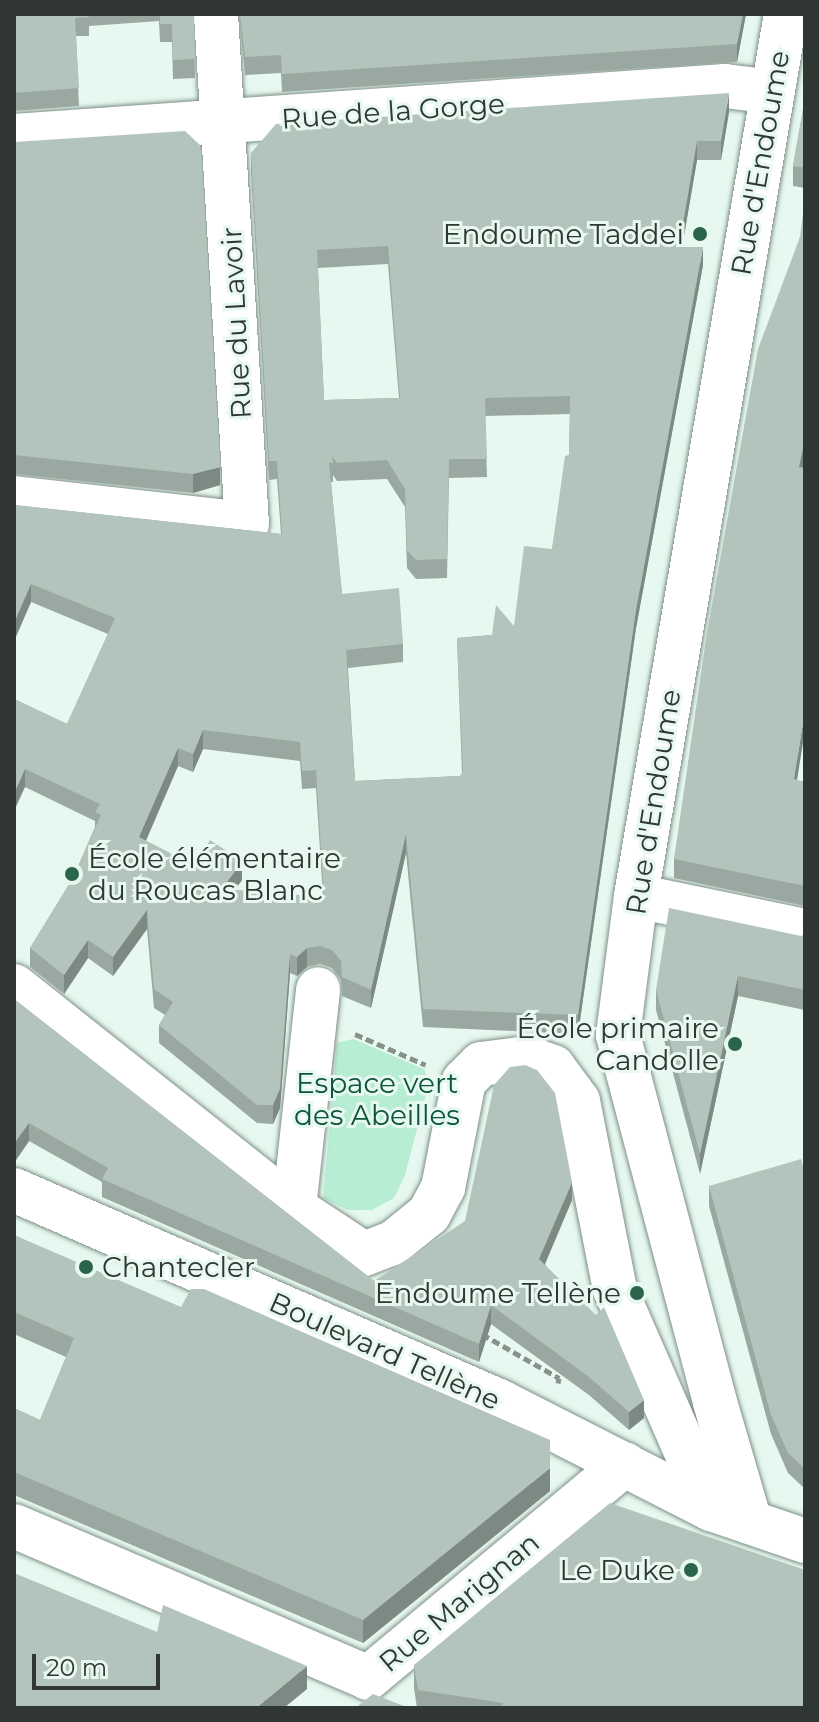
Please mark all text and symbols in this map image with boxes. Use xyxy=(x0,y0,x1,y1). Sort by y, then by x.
street label: Rue d'Endoume xyxy=(724,48,796,278)
street label: Rue de la Gorge xyxy=(280,86,506,136)
place label: Endoume Taddei xyxy=(443,217,684,251)
marker: Endoume Taddei xyxy=(691,225,709,243)
street label: Rue du Lavoir xyxy=(214,226,258,420)
street label: Rue d'Endoume xyxy=(619,687,687,917)
place label: École élémentaire du Roucas Blanc xyxy=(88,841,341,907)
marker: École élémentaire du Roucas Blanc xyxy=(63,865,81,883)
place label: École primaire Candolle xyxy=(517,1011,719,1077)
marker: École primaire Candolle xyxy=(726,1035,744,1053)
park label: Espace vert des Abeilles xyxy=(294,1066,460,1132)
place label: Chantecler xyxy=(102,1250,255,1284)
marker: Chantecler xyxy=(77,1258,95,1276)
place label: Endoume Tellène xyxy=(375,1276,621,1310)
marker: Endoume Tellène xyxy=(628,1284,646,1302)
street label: Boulevard Tellène xyxy=(264,1285,506,1417)
street label: Rue Marignan xyxy=(372,1525,546,1679)
place label: Le Duke xyxy=(559,1553,675,1587)
marker: Le Duke xyxy=(682,1561,700,1579)
scale bar xyxy=(36,1638,164,1688)
text: 20 m xyxy=(46,1653,107,1682)

